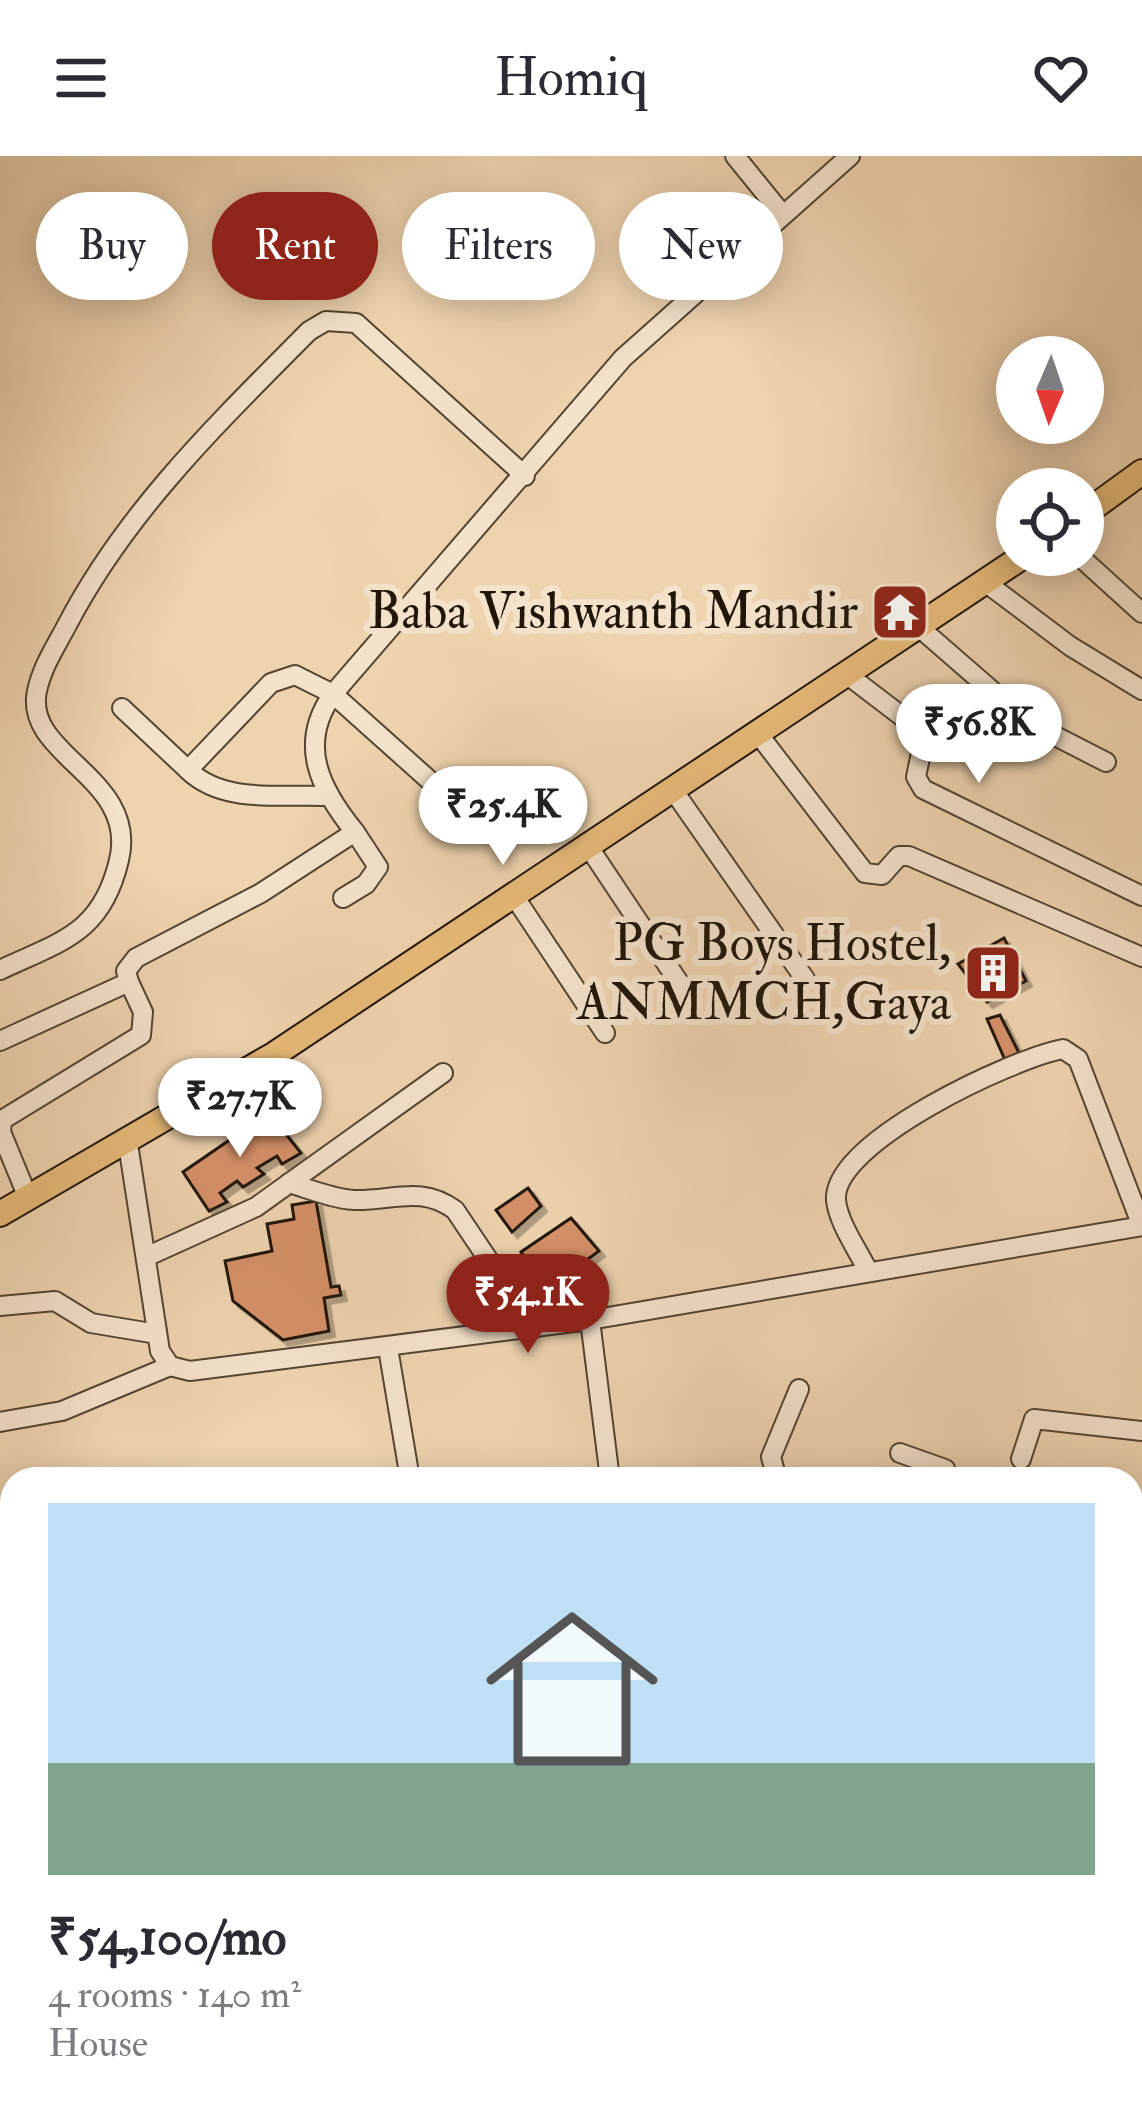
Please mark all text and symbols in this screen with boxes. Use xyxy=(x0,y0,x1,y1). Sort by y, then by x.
text: Homiq xyxy=(494,44,648,112)
icon: menu xyxy=(48,45,114,111)
icon: heart xyxy=(1028,45,1094,111)
chip: Buy xyxy=(36,192,188,300)
chip: Rent xyxy=(212,192,378,300)
chip: Filters xyxy=(402,192,595,300)
chip: New xyxy=(619,192,783,300)
north arrow xyxy=(996,336,1104,444)
map controls xyxy=(996,336,1104,576)
button: locate xyxy=(996,468,1104,576)
place label: Baba Vishwanth Mandir xyxy=(368,580,858,644)
temple icon: Baba Vishwanth Mandir xyxy=(869,581,931,643)
pin: ₹56.8K xyxy=(881,684,1077,786)
text: ₹56.8K xyxy=(923,698,1035,747)
pin: ₹25.4K xyxy=(405,766,601,868)
text: ₹25.4K xyxy=(446,780,560,829)
place label: PG Boys Hostel, ANMMCH,Gaya xyxy=(576,912,952,1035)
building icon: PG Boys Hostel, ANMMCH,Gaya xyxy=(962,942,1024,1004)
pin: ₹27.7K xyxy=(142,1058,338,1160)
text: ₹27.7K xyxy=(185,1072,295,1121)
pin: ₹54.1K xyxy=(430,1254,626,1356)
text: ₹54.1K xyxy=(473,1268,583,1317)
icon: home xyxy=(464,1581,680,1797)
text: ₹54,100/mo xyxy=(48,1906,286,1970)
text: 4 rooms · 140 m² xyxy=(48,1970,301,2019)
text: House xyxy=(48,2019,148,2068)

